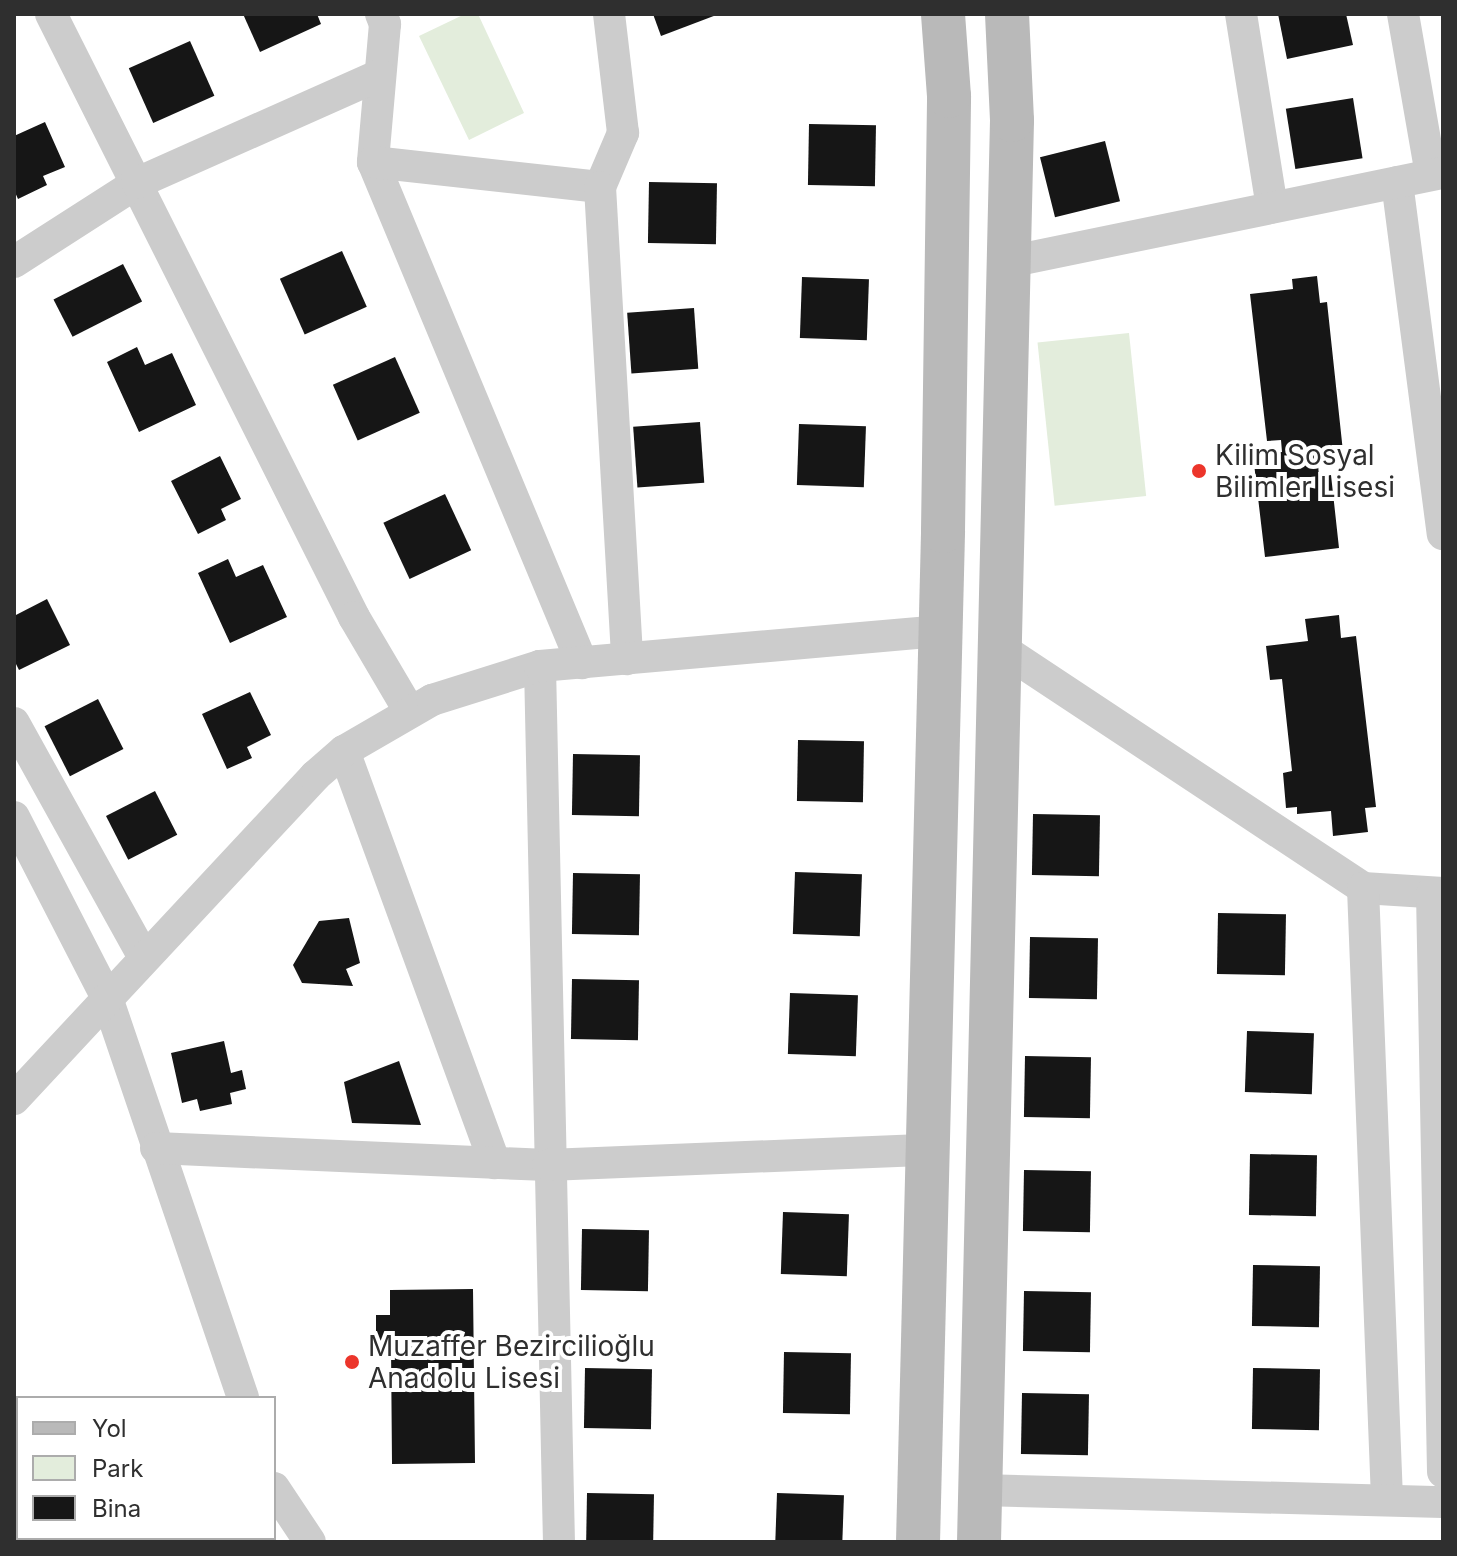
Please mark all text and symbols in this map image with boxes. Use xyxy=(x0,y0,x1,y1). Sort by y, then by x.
place label: Kilim Sosyal Bilimler Lisesi xyxy=(1215,438,1395,504)
marker: Kilim Sosyal Bilimler Lisesi xyxy=(1190,462,1208,480)
place label: Muzaffer Bezircilioğlu Anadolu Lisesi xyxy=(368,1329,655,1395)
marker: Muzaffer Bezircilioğlu Anadolu Lisesi xyxy=(343,1353,361,1371)
legend xyxy=(16,1396,276,1540)
text: Yol xyxy=(92,1414,127,1443)
text: Park xyxy=(92,1454,143,1483)
text: Bina xyxy=(92,1494,141,1523)

